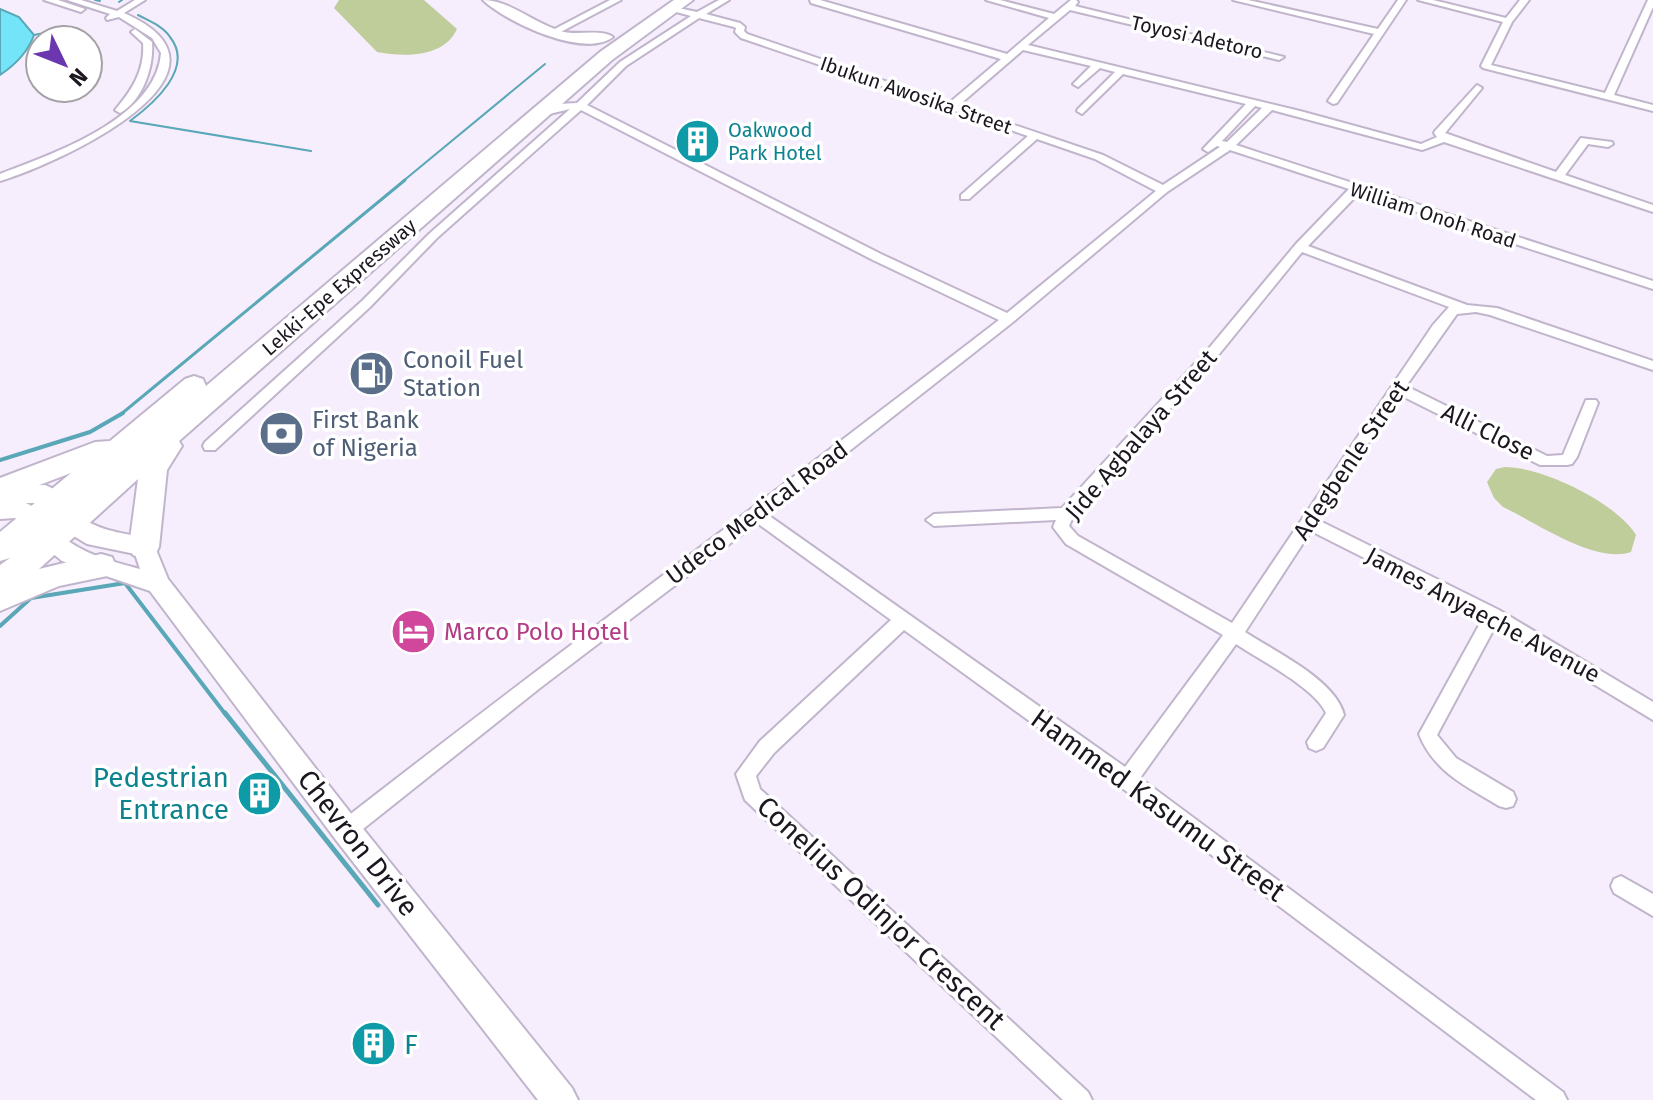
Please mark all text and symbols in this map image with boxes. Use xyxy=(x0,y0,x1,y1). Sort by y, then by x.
street label: Toyosi Adetoro xyxy=(1129,10,1265,64)
north arrow xyxy=(24,24,104,104)
street label: Ibukun Awosika Street xyxy=(817,51,1016,139)
text: N xyxy=(63,63,93,92)
building icon: Oakwood Park Hotel xyxy=(673,118,721,166)
place label: Oakwood Park Hotel xyxy=(728,118,822,165)
street label: William Onoh Road xyxy=(1347,177,1519,253)
street label: Lekki-Epe Expressway xyxy=(257,213,421,360)
street label: Jide Agbalaya Street xyxy=(1059,344,1223,526)
place label: Conoil Fuel Station xyxy=(403,346,523,402)
fuel station icon: Conoil Fuel Station xyxy=(348,350,396,398)
street label: Adegbenle Street xyxy=(1287,375,1415,545)
street label: Alli Close xyxy=(1437,398,1539,466)
place label: First Bank of Nigeria xyxy=(312,406,420,462)
bank icon: First Bank of Nigeria xyxy=(257,410,305,458)
street label: Udeco Medical Road xyxy=(661,436,853,590)
street label: James Anyaeche Avenue xyxy=(1361,541,1605,689)
hotel icon: Marco Polo Hotel xyxy=(389,608,437,656)
place label: Marco Polo Hotel xyxy=(444,618,629,646)
street label: Hammed Kasumu Street xyxy=(1025,702,1292,909)
place label: Pedestrian Entrance xyxy=(93,761,229,826)
street label: Chevron Drive xyxy=(291,763,425,923)
building icon: Pedestrian Entrance xyxy=(236,769,284,817)
street label: Conelius Odinjor Crescent xyxy=(750,789,1012,1037)
building icon: F xyxy=(349,1020,397,1068)
place label: F xyxy=(404,1028,418,1061)

